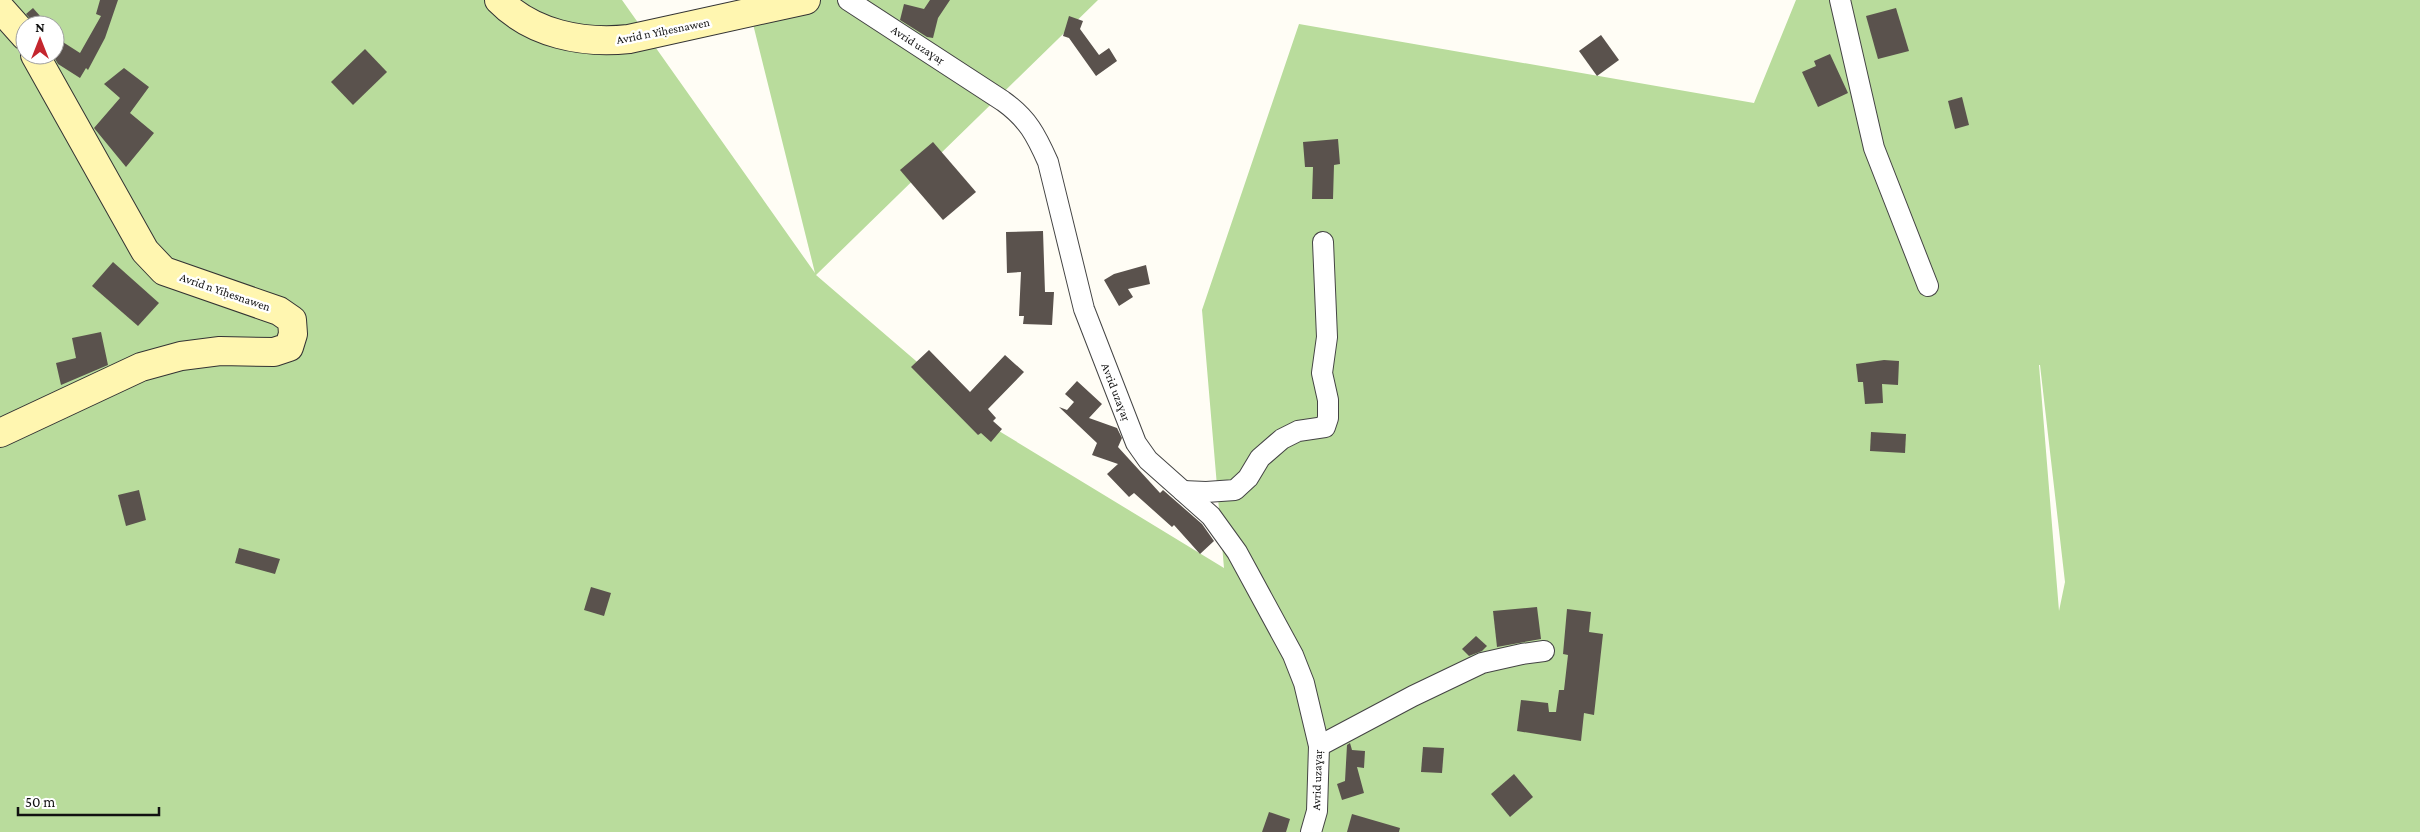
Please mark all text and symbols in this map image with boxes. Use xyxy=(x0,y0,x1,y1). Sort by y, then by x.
north arrow xyxy=(15,15,65,65)
street label: Avrid n Yiḥesnawen xyxy=(615,15,711,47)
text: N xyxy=(35,19,45,35)
street label: Avrid uzaɣaṛ xyxy=(889,23,948,68)
street label: Avrid n Yiḥesnawen xyxy=(178,270,273,314)
street label: Avrid uzaɣaṛ xyxy=(1099,361,1134,424)
street label: Avrid uzaɣaṛ xyxy=(1309,749,1325,811)
scale bar xyxy=(18,784,159,816)
text: 50 m xyxy=(25,794,55,810)

